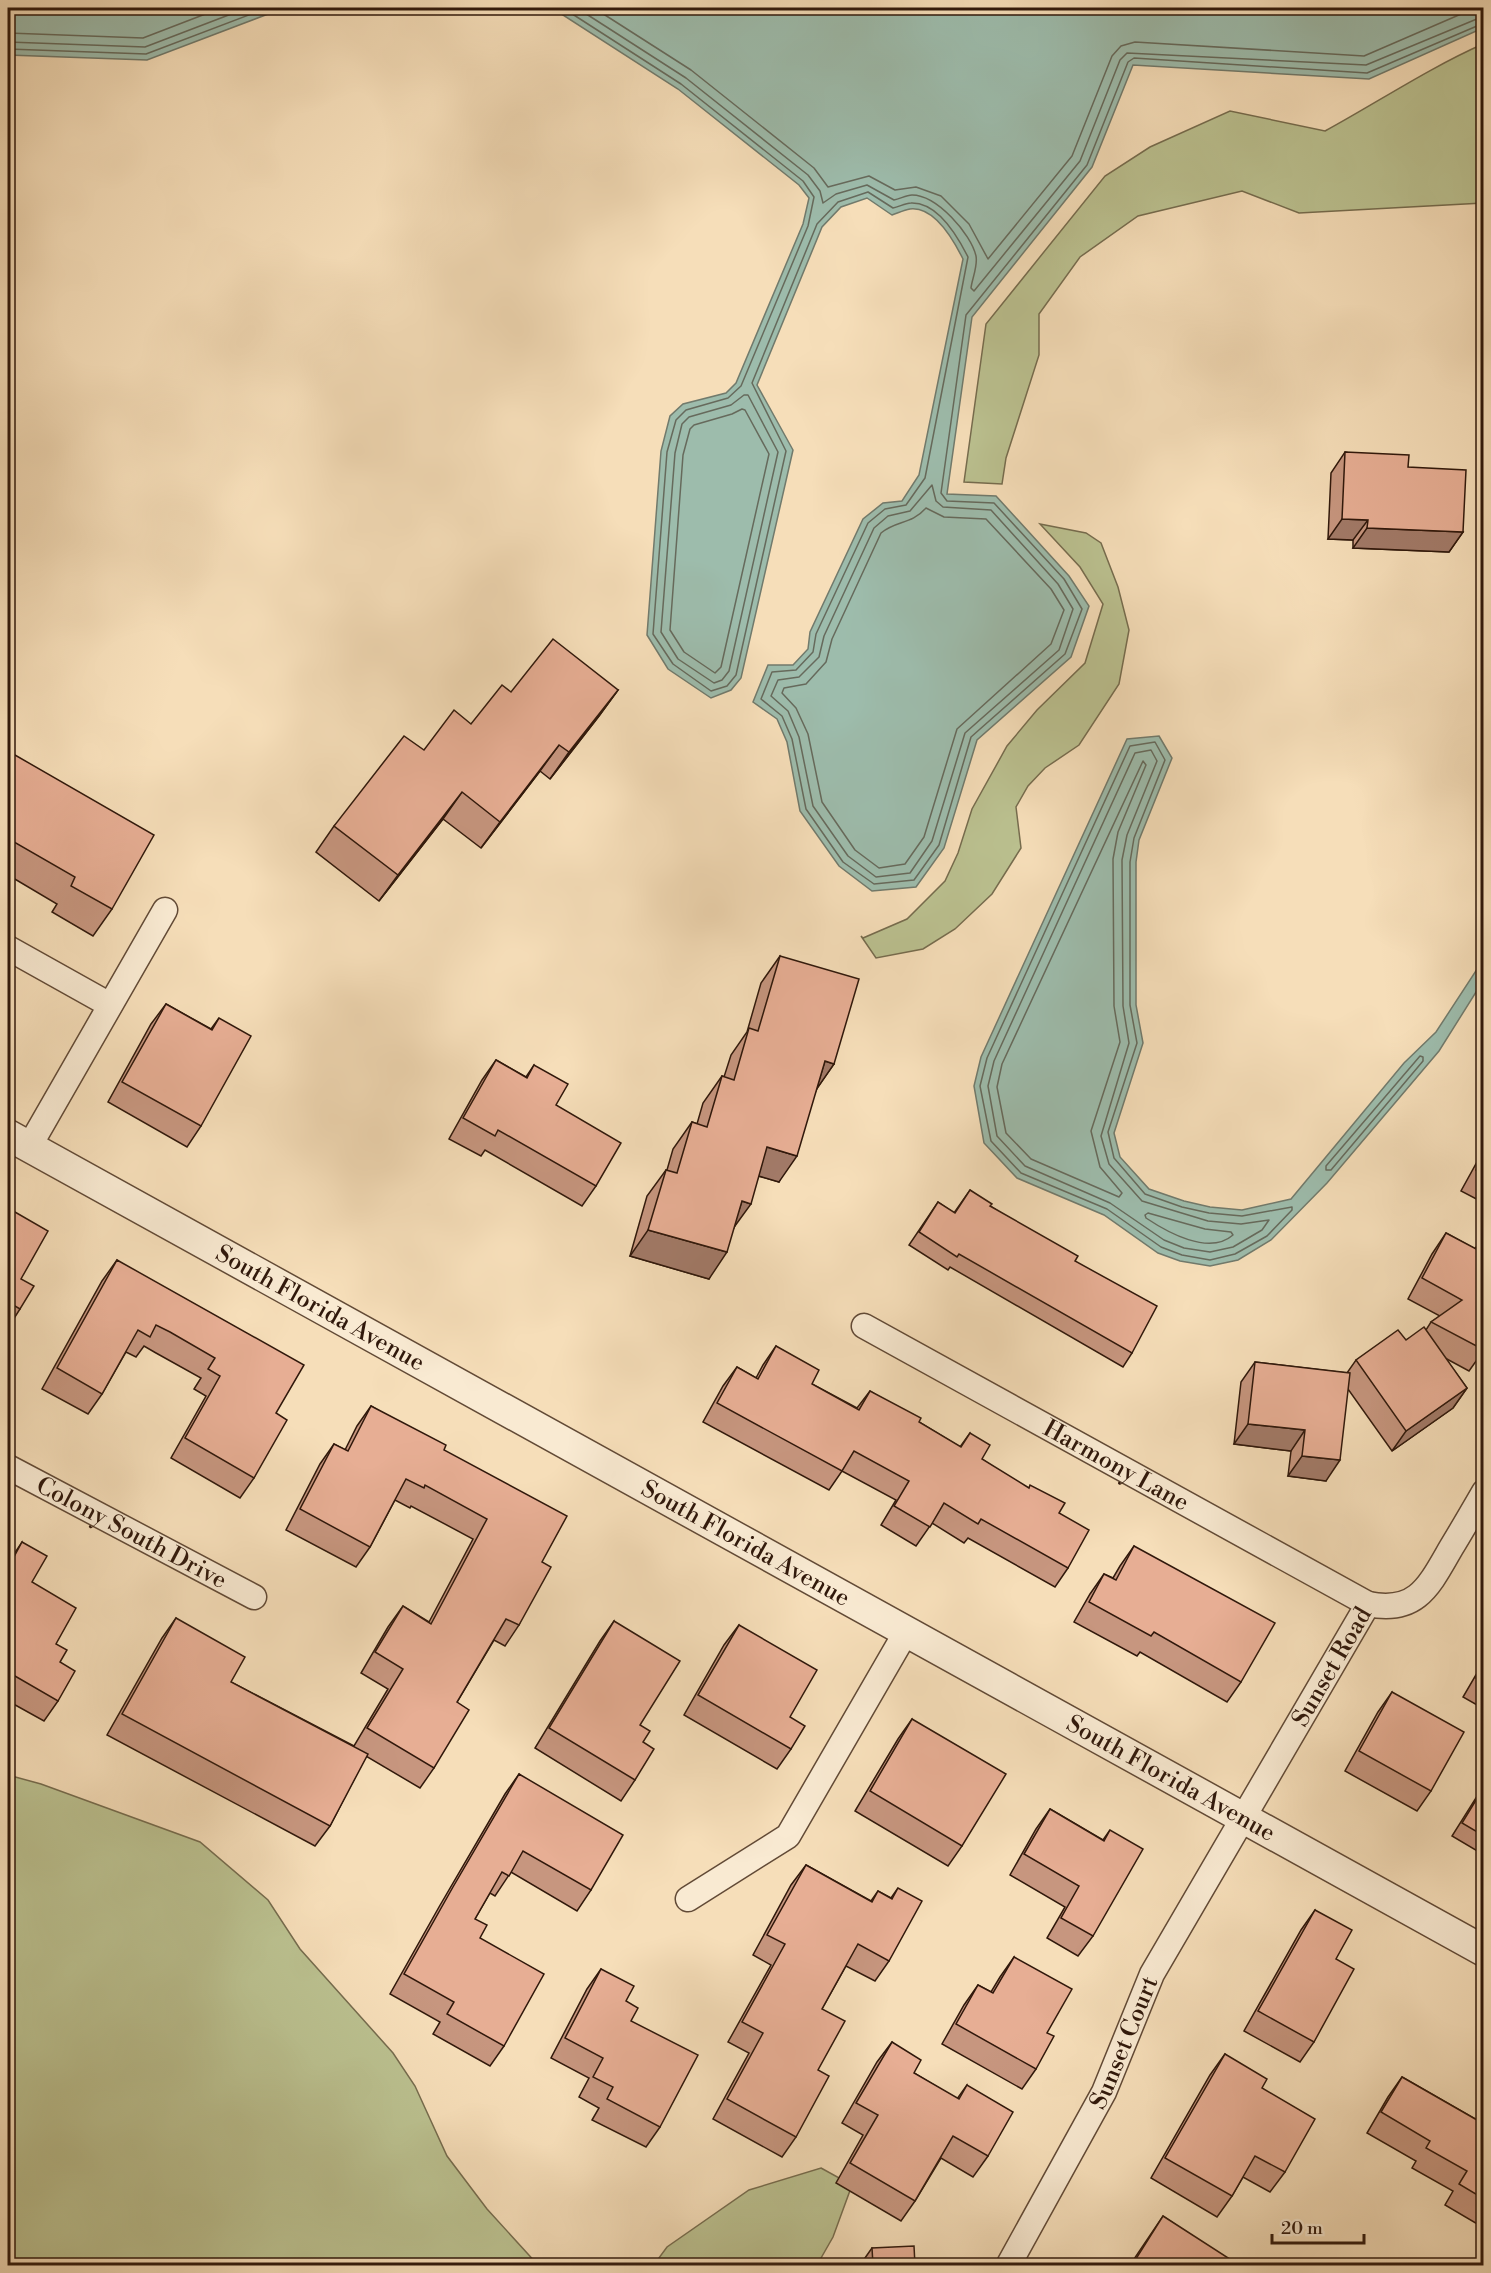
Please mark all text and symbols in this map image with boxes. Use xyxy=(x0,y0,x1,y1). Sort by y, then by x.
street label: South Florida Avenue xyxy=(210,1239,430,1378)
street label: Harmony Lane xyxy=(1038,1414,1194,1518)
street label: Colony South Drive xyxy=(31,1471,232,1596)
street label: South Florida Avenue xyxy=(636,1474,855,1614)
street label: Sunset Road xyxy=(1286,1602,1379,1732)
street label: South Florida Avenue xyxy=(1061,1709,1280,1849)
street label: Sunset Court xyxy=(1083,1972,1166,2115)
scale bar xyxy=(1272,2207,1364,2245)
text: 20 m xyxy=(1281,2217,1323,2240)

